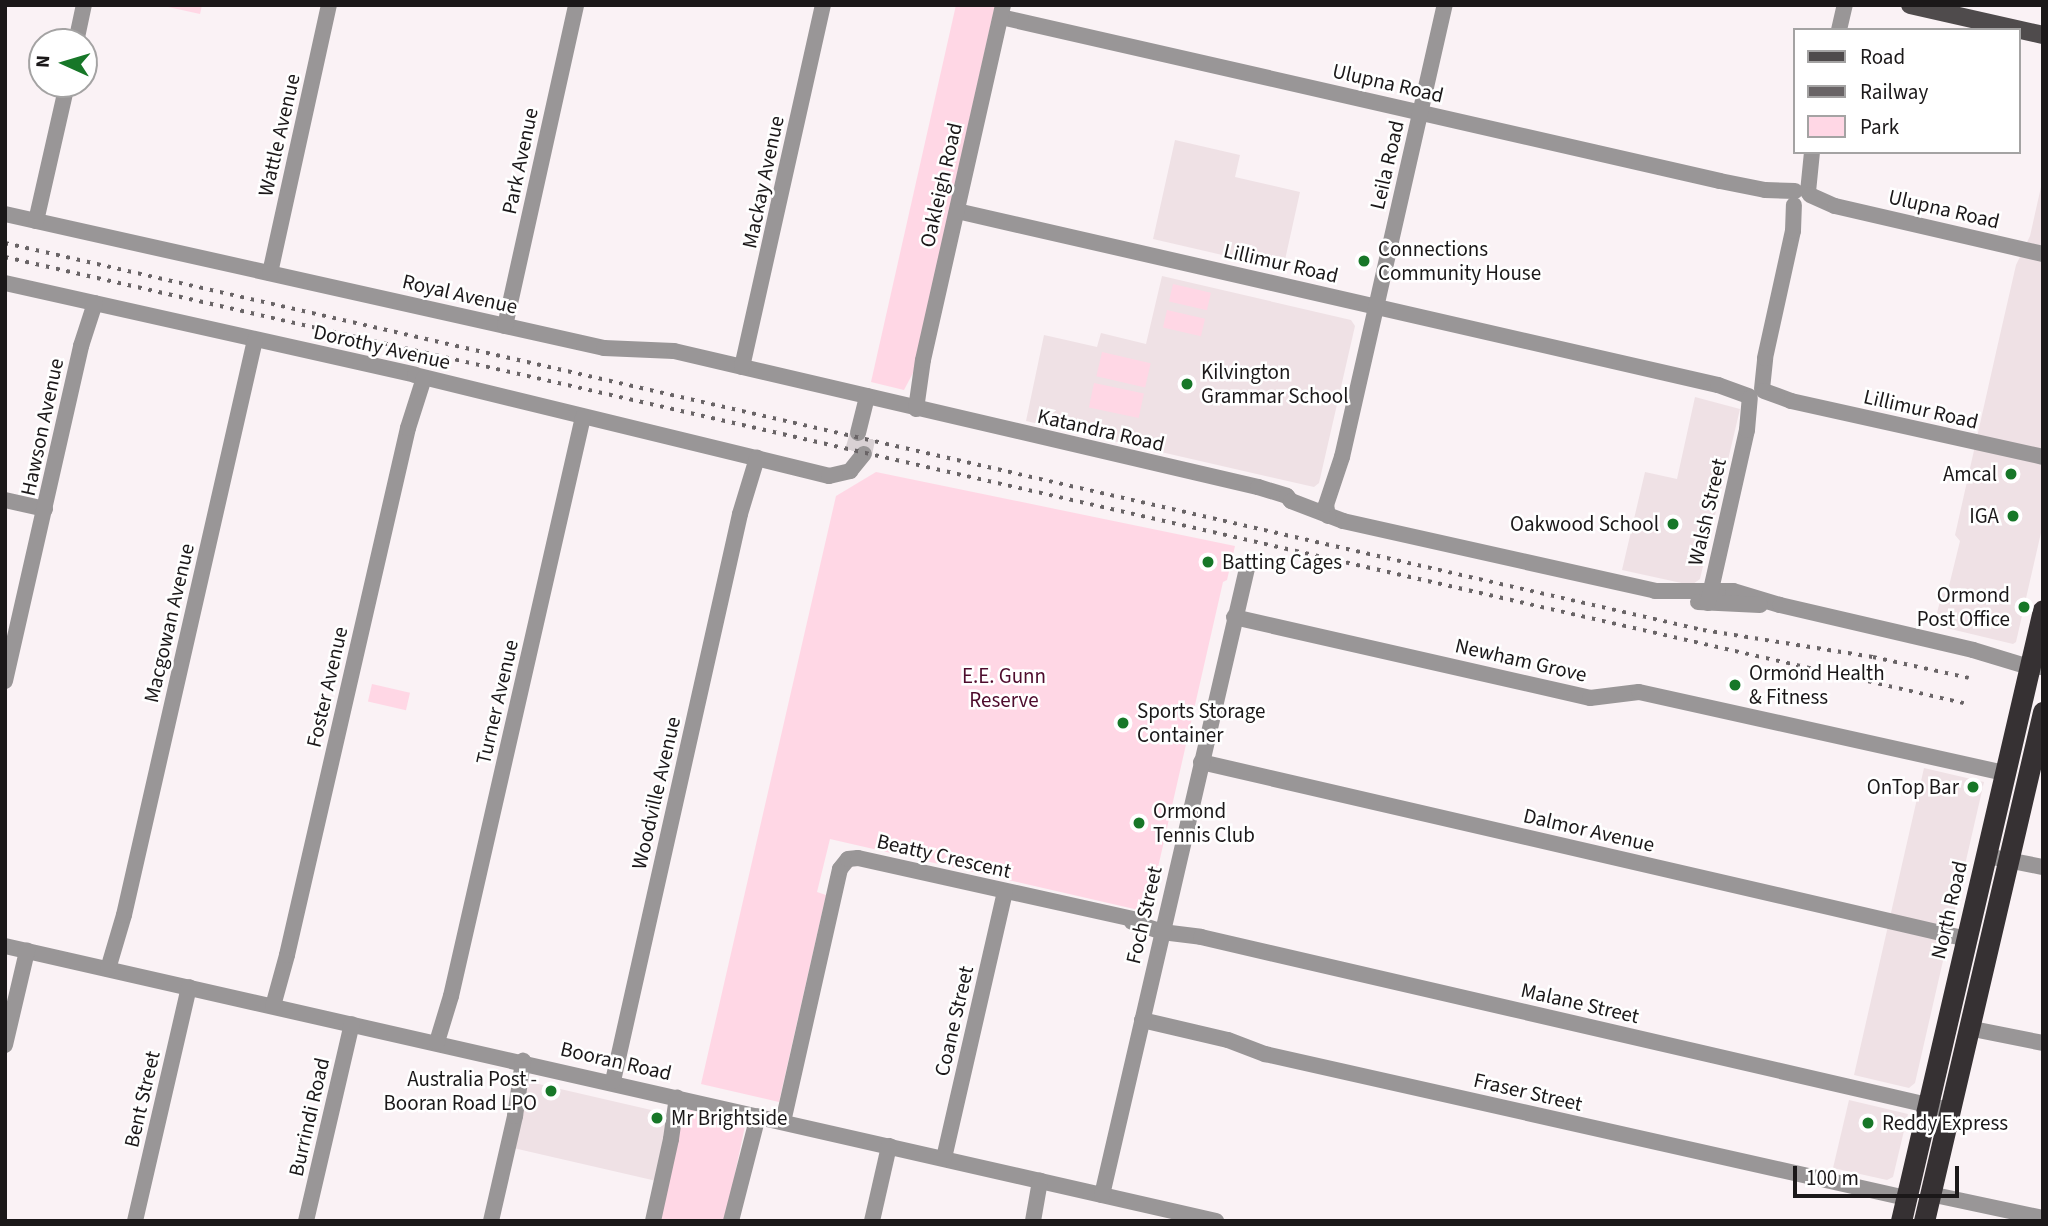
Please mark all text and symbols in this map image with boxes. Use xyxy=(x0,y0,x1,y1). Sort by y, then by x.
north arrow xyxy=(28,28,98,98)
legend xyxy=(1792,28,2020,154)
text: Road xyxy=(1860,42,1905,72)
text: N xyxy=(30,54,57,69)
street label: Ulupna Road xyxy=(1330,58,1446,108)
street label: Wattle Avenue xyxy=(253,71,305,199)
text: Railway xyxy=(1860,77,1928,107)
street label: Park Avenue xyxy=(496,105,544,217)
text: Park xyxy=(1860,112,1899,142)
street label: Mackay Avenue xyxy=(737,113,789,251)
street label: Leila Road xyxy=(1365,118,1409,212)
street label: Oakleigh Road xyxy=(914,120,968,250)
street label: Ulupna Road xyxy=(1886,184,2002,234)
place label: Connections Community House xyxy=(1378,236,1541,286)
street label: Lillimur Road xyxy=(1221,238,1341,288)
marker: Connections Community House xyxy=(1356,253,1372,269)
street label: Royal Avenue xyxy=(400,269,520,319)
street label: Dorothy Avenue xyxy=(311,319,453,375)
street label: Hawson Avenue xyxy=(15,356,69,498)
place label: Kilvington Grammar School xyxy=(1201,359,1349,409)
marker: Kilvington Grammar School xyxy=(1179,376,1195,392)
street label: Lillimur Road xyxy=(1861,384,1981,434)
street label: Katandra Road xyxy=(1035,403,1167,457)
street label: Walsh Street xyxy=(1682,456,1732,568)
place label: Amcal xyxy=(1943,461,1997,487)
marker: Amcal xyxy=(2003,466,2019,482)
place label: IGA xyxy=(1969,503,1999,529)
marker: IGA xyxy=(2005,508,2021,524)
place label: Oakwood School xyxy=(1510,511,1659,537)
marker: Oakwood School xyxy=(1665,516,1681,532)
street label: Macgowan Avenue xyxy=(138,541,200,705)
place label: Batting Cages xyxy=(1222,549,1342,575)
marker: Batting Cages xyxy=(1200,554,1216,570)
place label: Ormond Post Office xyxy=(1917,582,2010,632)
marker: Ormond Post Office xyxy=(2016,599,2032,615)
street label: Foster Avenue xyxy=(301,624,353,750)
street label: Newham Grove xyxy=(1453,633,1589,687)
street label: Turner Avenue xyxy=(470,637,524,767)
place label: Ormond Health & Fitness xyxy=(1749,660,1885,710)
park label: E.E. Gunn Reserve xyxy=(962,663,1046,713)
marker: Ormond Health & Fitness xyxy=(1727,677,1743,693)
place label: Sports Storage Container xyxy=(1137,698,1265,748)
street label: Woodville Avenue xyxy=(626,714,686,872)
marker: Sports Storage Container xyxy=(1115,715,1131,731)
place label: OnTop Bar xyxy=(1867,774,1959,800)
marker: OnTop Bar xyxy=(1965,779,1981,795)
place label: Ormond Tennis Club xyxy=(1153,798,1255,848)
street label: Dalmor Avenue xyxy=(1521,803,1657,857)
marker: Ormond Tennis Club xyxy=(1131,815,1147,831)
street label: Beatty Crescent xyxy=(874,828,1014,884)
street label: North Road xyxy=(1925,858,1973,962)
street label: Foch Street xyxy=(1121,864,1167,966)
street label: Coane Street xyxy=(929,963,979,1079)
street label: Malane Street xyxy=(1518,977,1642,1029)
street label: Booran Road xyxy=(558,1036,674,1086)
street label: Bent Street xyxy=(119,1048,165,1150)
street label: Burrindi Road xyxy=(283,1055,335,1179)
place label: Australia Post - Booran Road LPO xyxy=(384,1066,537,1116)
street label: Fraser Street xyxy=(1471,1067,1585,1117)
marker: Australia Post - Booran Road LPO xyxy=(543,1083,559,1099)
place label: Mr Brightside xyxy=(671,1105,787,1131)
marker: Mr Brightside xyxy=(649,1110,665,1126)
place label: Reddy Express xyxy=(1882,1110,2008,1136)
marker: Reddy Express xyxy=(1860,1115,1876,1131)
scale bar xyxy=(1796,1152,1962,1196)
text: 100 m xyxy=(1806,1163,1859,1193)

